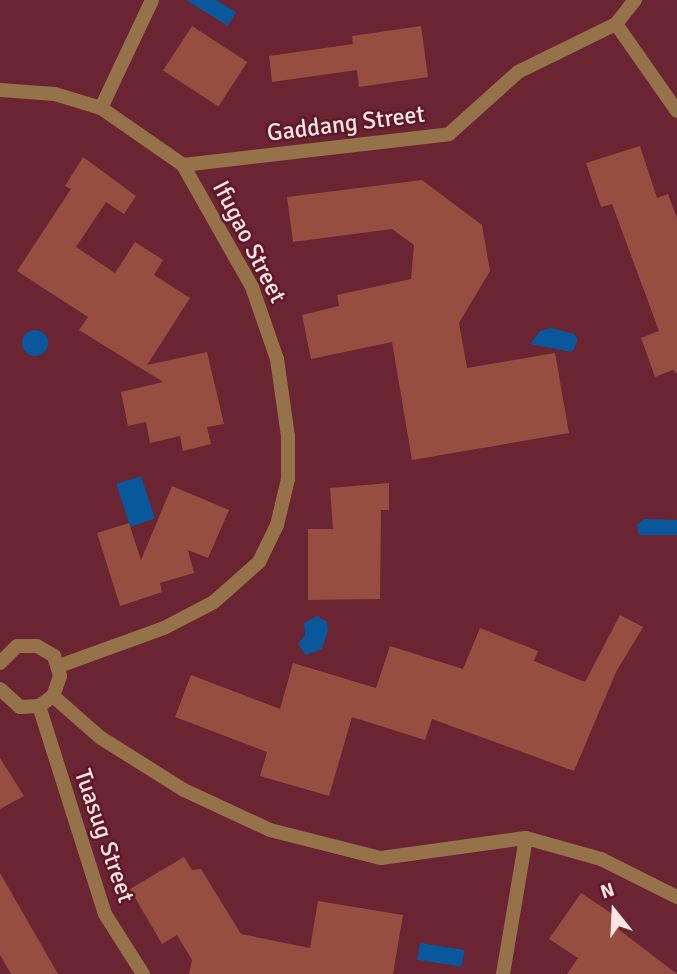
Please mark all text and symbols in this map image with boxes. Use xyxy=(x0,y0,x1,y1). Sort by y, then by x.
street label: Gaddang Street xyxy=(265,100,427,148)
street label: Ifugao Street xyxy=(206,176,292,308)
street label: Tuasug Street xyxy=(68,765,140,907)
north arrow xyxy=(579,876,649,946)
text: N xyxy=(598,878,618,904)

